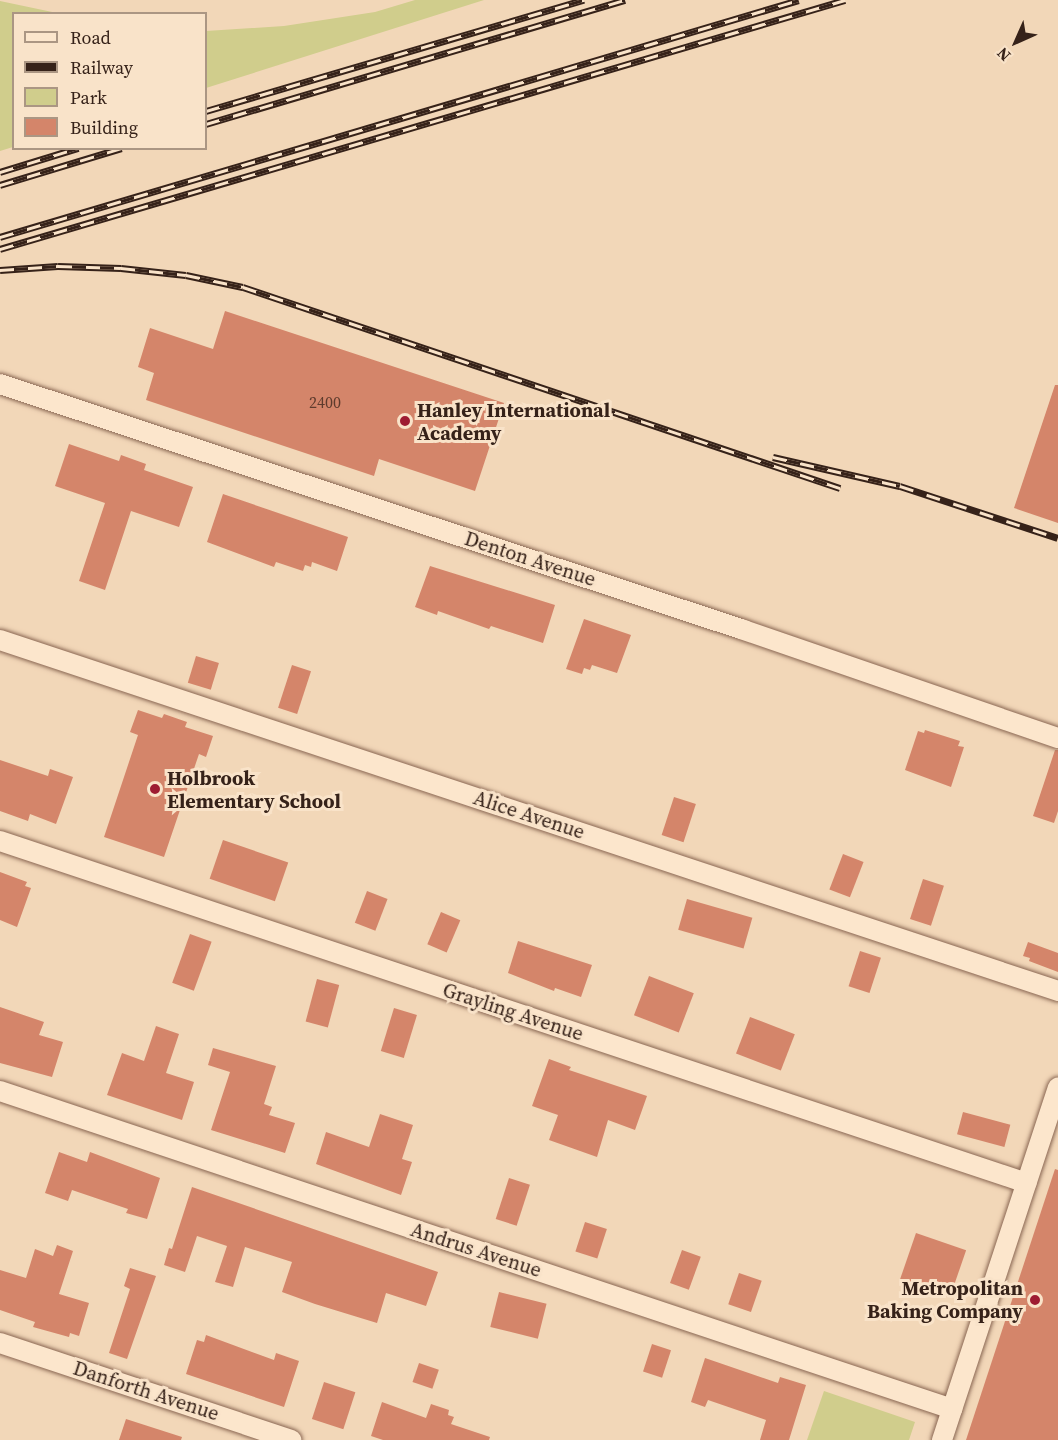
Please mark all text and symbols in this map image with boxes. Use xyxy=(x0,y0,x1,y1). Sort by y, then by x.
legend xyxy=(12,12,207,150)
north arrow xyxy=(986,12,1046,72)
text: Road xyxy=(70,25,111,50)
text: N xyxy=(991,43,1015,67)
text: Railway xyxy=(70,55,133,80)
text: Park xyxy=(70,85,107,110)
text: Building xyxy=(70,115,138,140)
house number: 2400 xyxy=(309,392,341,412)
place label: Hanley International Academy xyxy=(417,398,610,445)
marker: Hanley International Academy xyxy=(398,414,412,428)
street label: Denton Avenue xyxy=(461,527,599,591)
place label: Holbrook Elementary School xyxy=(167,766,341,813)
marker: Holbrook Elementary School xyxy=(148,782,162,796)
street label: Alice Avenue xyxy=(470,786,588,844)
street label: Grayling Avenue xyxy=(440,978,586,1046)
street label: Andrus Avenue xyxy=(408,1218,544,1282)
place label: Metropolitan Baking Company xyxy=(867,1276,1023,1323)
marker: Metropolitan Baking Company xyxy=(1028,1293,1042,1307)
street label: Danforth Avenue xyxy=(70,1356,222,1426)

